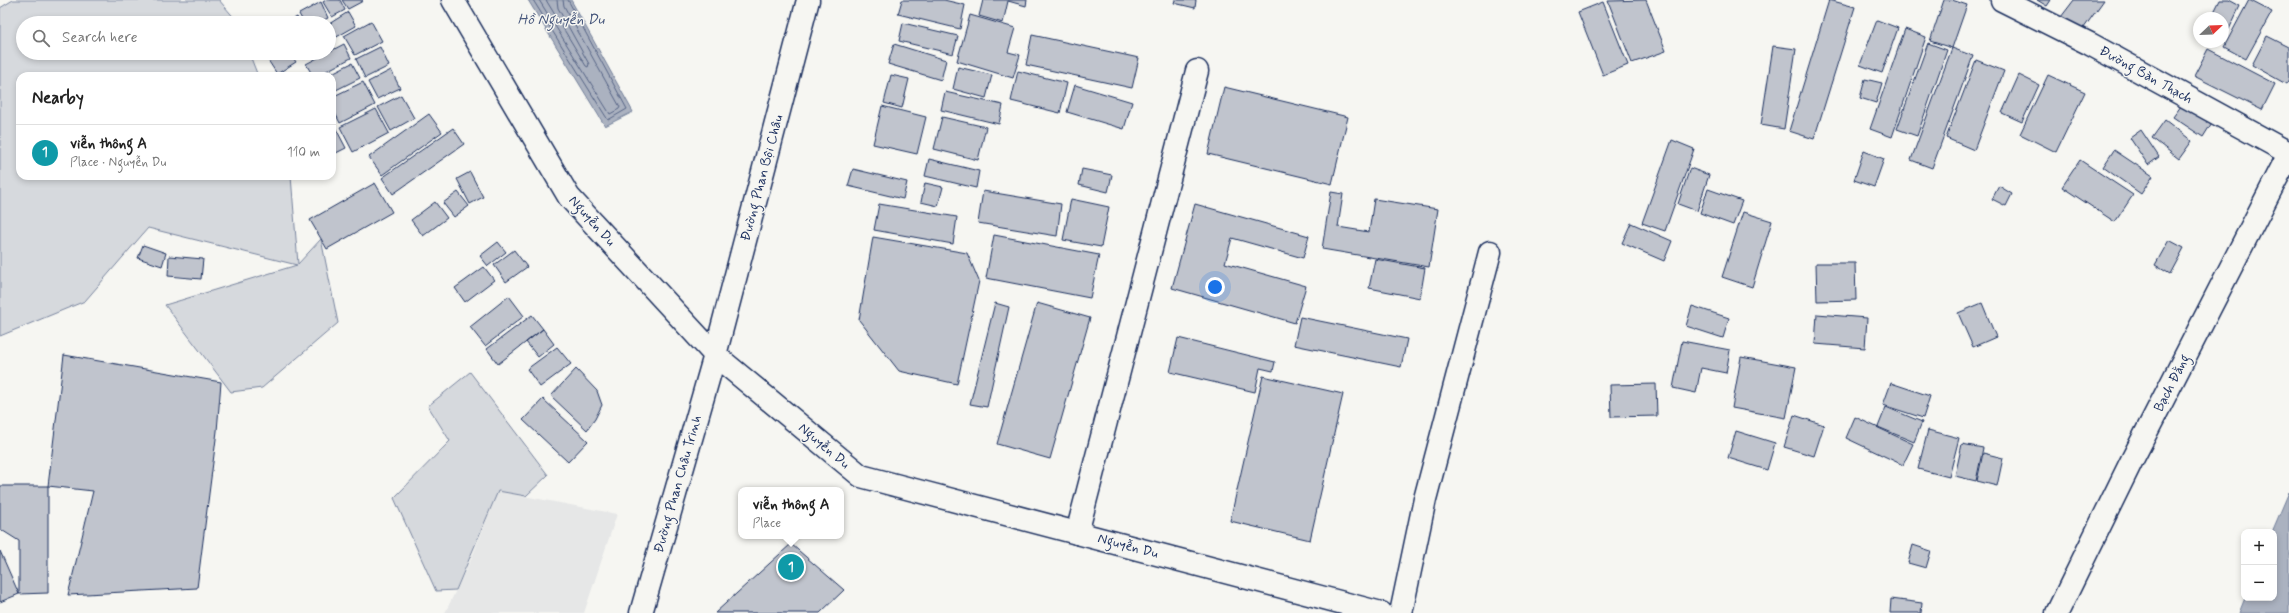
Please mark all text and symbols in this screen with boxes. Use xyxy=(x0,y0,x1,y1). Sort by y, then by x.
water label: Hồ Nguyễn Du xyxy=(518,10,606,32)
north arrow xyxy=(2193,12,2229,48)
search box xyxy=(16,16,336,60)
icon: search xyxy=(30,27,52,49)
text: Search here xyxy=(62,28,138,48)
street label: Đường Bàn Thạch xyxy=(2095,42,2196,110)
text: Nearby xyxy=(32,87,84,109)
street label: Đường Phan Bội Châu xyxy=(736,113,789,244)
text: viễn thông A xyxy=(70,134,147,154)
text: 1 xyxy=(42,144,48,161)
text: 110 m xyxy=(287,144,320,161)
text: Place · Nguyễn Du xyxy=(70,154,166,171)
street label: Nguyễn Du xyxy=(563,192,619,251)
your location xyxy=(1205,277,1225,297)
street label: Bạch Đằng xyxy=(2150,351,2196,416)
street label: Đường Phan Châu Trinh xyxy=(650,413,708,556)
street label: Nguyễn Du xyxy=(793,419,854,474)
popup xyxy=(738,487,844,539)
text: viễn thông A xyxy=(752,495,830,515)
text: Place xyxy=(752,515,781,532)
street label: Nguyễn Du xyxy=(1095,529,1160,565)
map controls xyxy=(2241,529,2277,601)
button: + xyxy=(2241,529,2277,565)
pin: 1 xyxy=(778,552,804,582)
button: − xyxy=(2241,565,2277,601)

